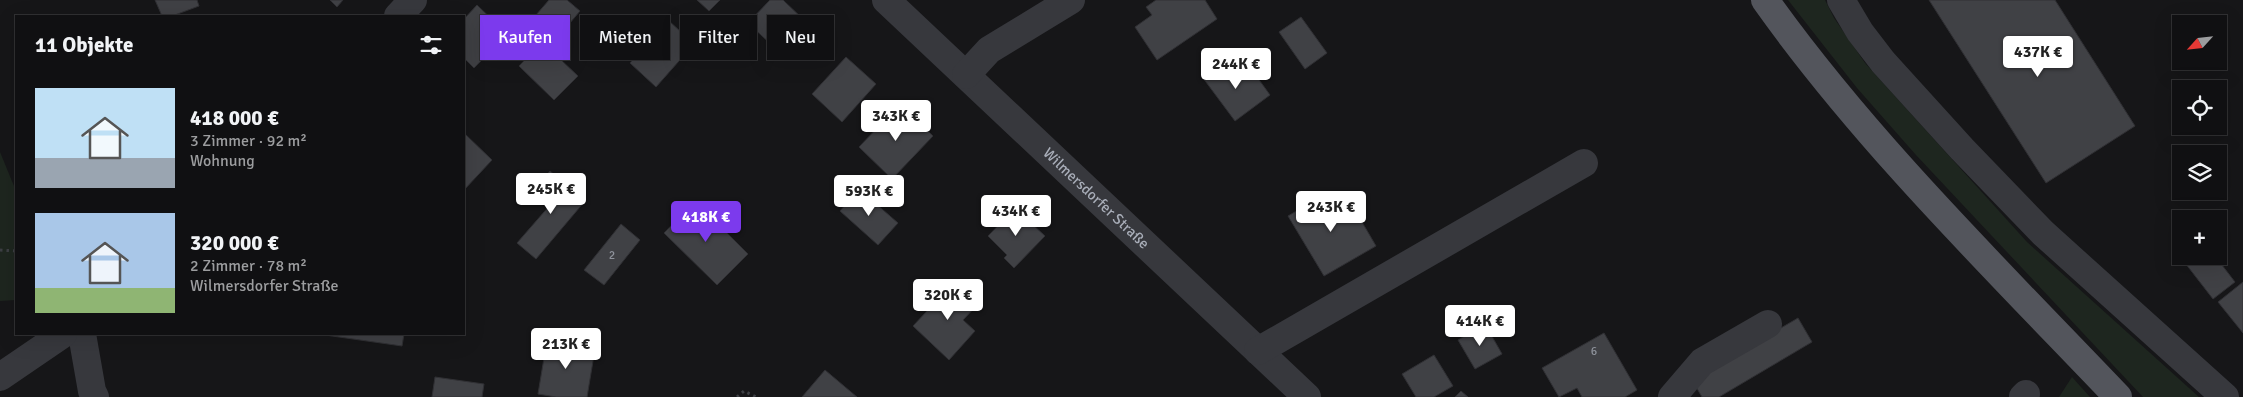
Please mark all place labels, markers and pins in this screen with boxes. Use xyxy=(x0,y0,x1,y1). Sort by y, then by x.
pin: 437K € xyxy=(1997,36,2079,78)
pin: 244K € xyxy=(1195,48,1277,90)
pin: 343K € xyxy=(855,100,937,142)
pin: 245K € xyxy=(510,172,592,215)
pin: 593K € xyxy=(828,174,910,217)
pin: 243K € xyxy=(1290,190,1372,233)
pin: 434K € xyxy=(975,194,1057,237)
pin: 418K € xyxy=(665,200,747,243)
pin: 320K € xyxy=(907,278,989,321)
pin: 414K € xyxy=(1439,304,1521,347)
pin: 213K € xyxy=(525,328,607,370)

